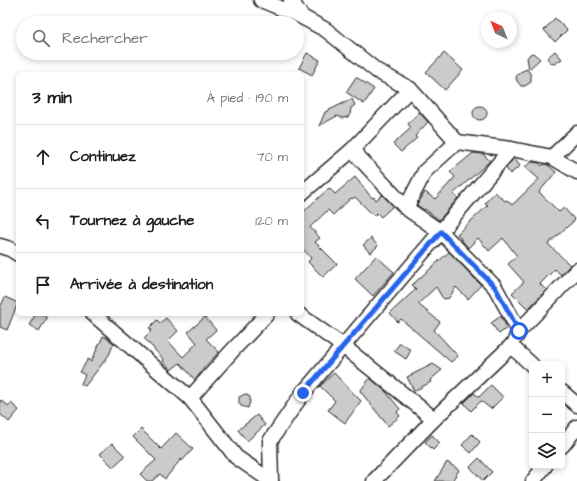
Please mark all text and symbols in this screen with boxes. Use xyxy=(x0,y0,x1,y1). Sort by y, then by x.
north arrow xyxy=(481,12,517,48)
search box xyxy=(16,16,304,60)
icon: search xyxy=(30,27,52,49)
text: Rechercher xyxy=(62,28,147,49)
text: 3 min xyxy=(32,86,72,110)
text: À pied · 190 m xyxy=(207,89,288,107)
icon: ahead xyxy=(32,146,54,168)
text: Continuez xyxy=(70,146,136,167)
text: 70 m xyxy=(256,148,288,166)
icon: left xyxy=(32,210,54,232)
text: Tournez à gauche xyxy=(70,210,194,231)
text: 120 m xyxy=(255,212,288,230)
icon: arrive xyxy=(32,274,54,296)
text: Arrivée à destination xyxy=(70,274,213,295)
route start xyxy=(510,322,528,340)
map controls xyxy=(529,361,565,469)
button: + xyxy=(529,361,565,397)
route end xyxy=(294,384,312,402)
button: − xyxy=(529,397,565,433)
button: layers xyxy=(529,433,565,469)

